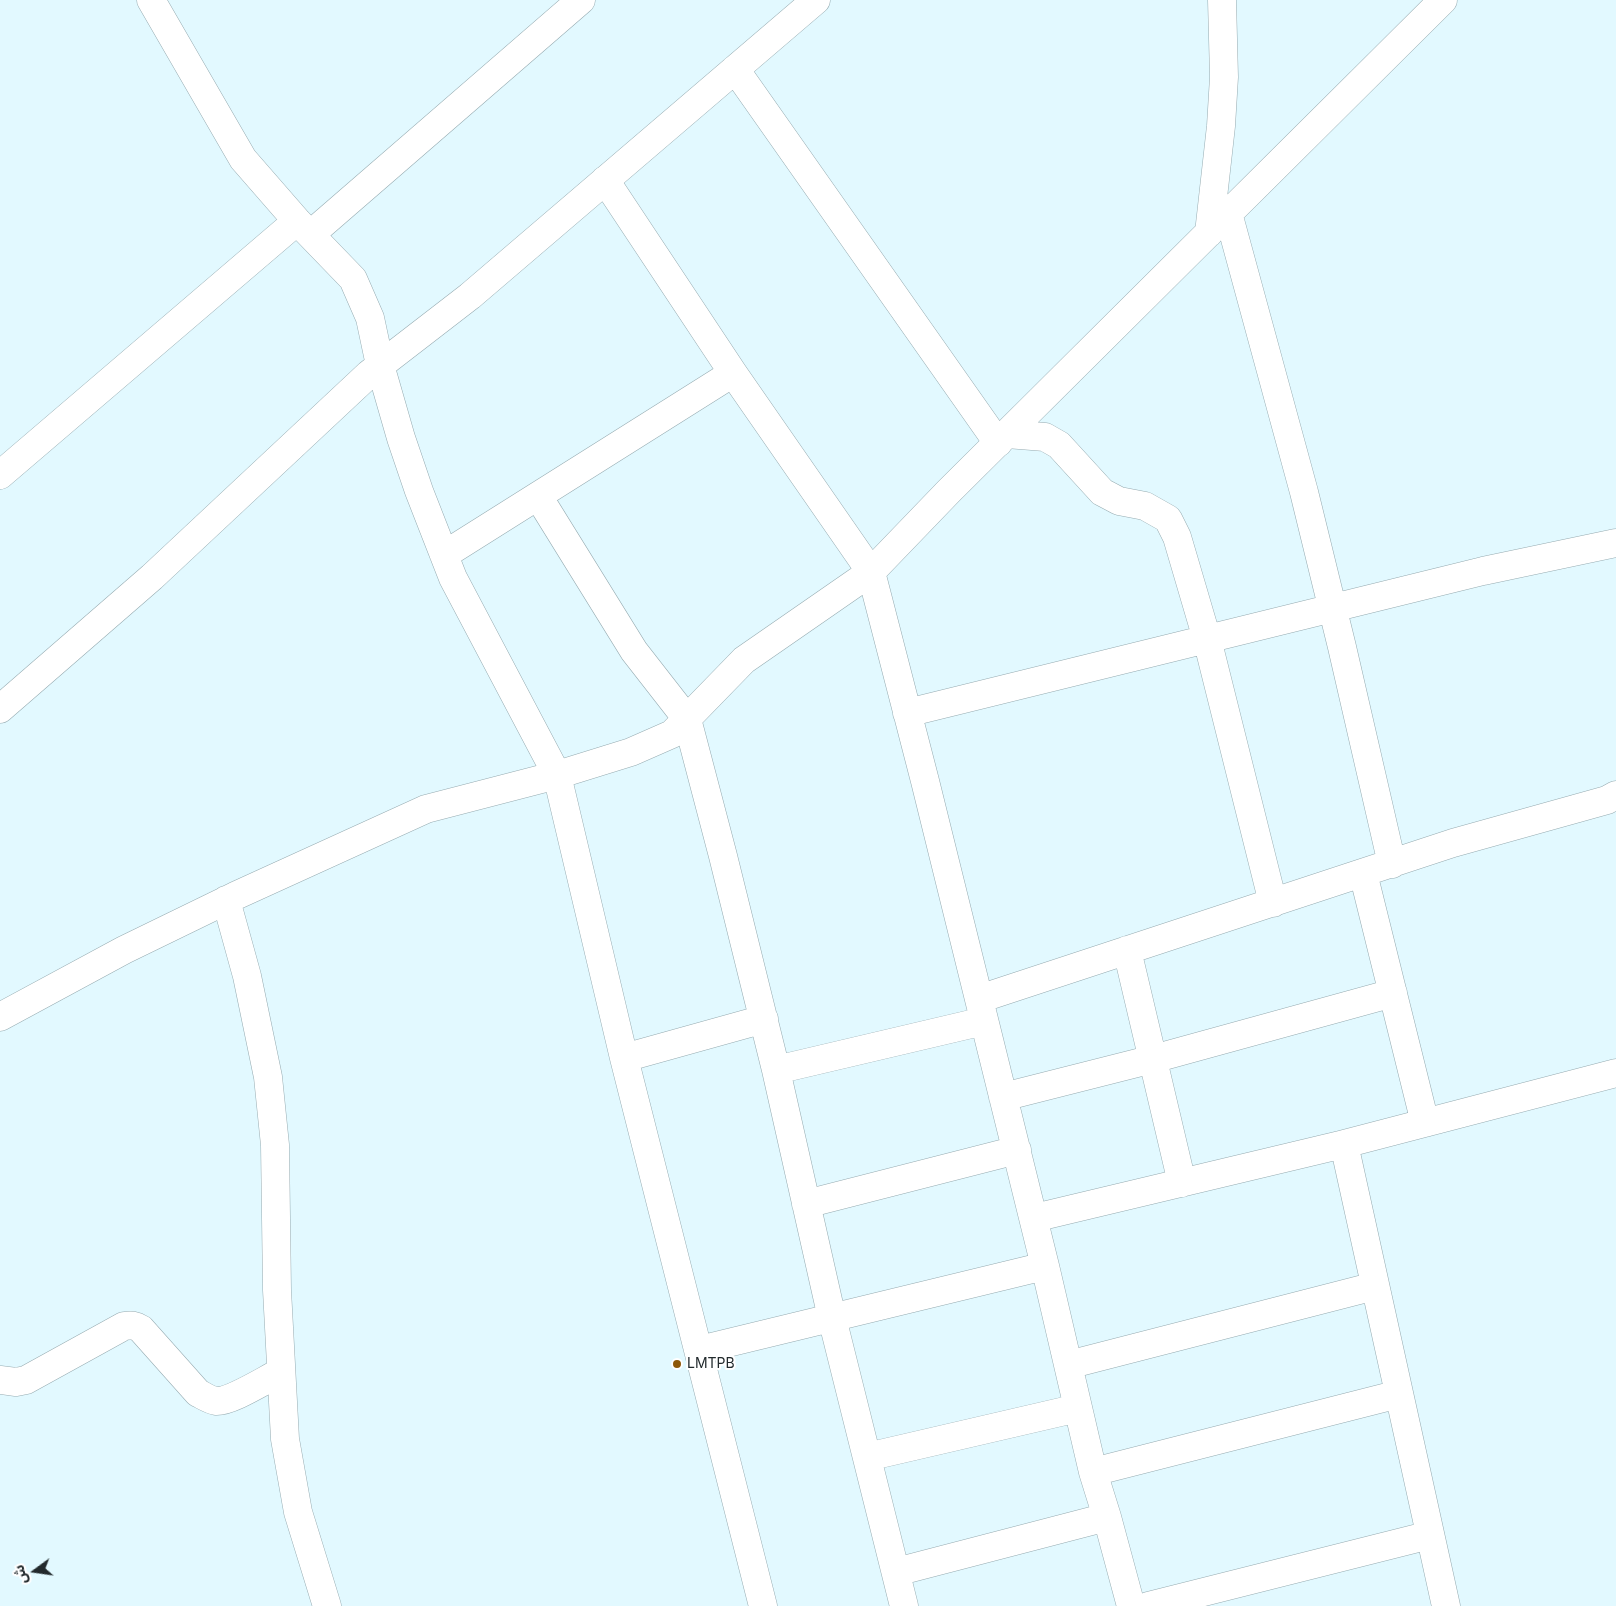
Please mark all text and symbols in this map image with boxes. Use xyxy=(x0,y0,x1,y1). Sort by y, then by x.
place label: LMTPB xyxy=(687,1356,735,1372)
marker: LMTPB xyxy=(671,1358,683,1370)
north arrow xyxy=(10,1546,60,1596)
text: ش xyxy=(9,1563,31,1586)

